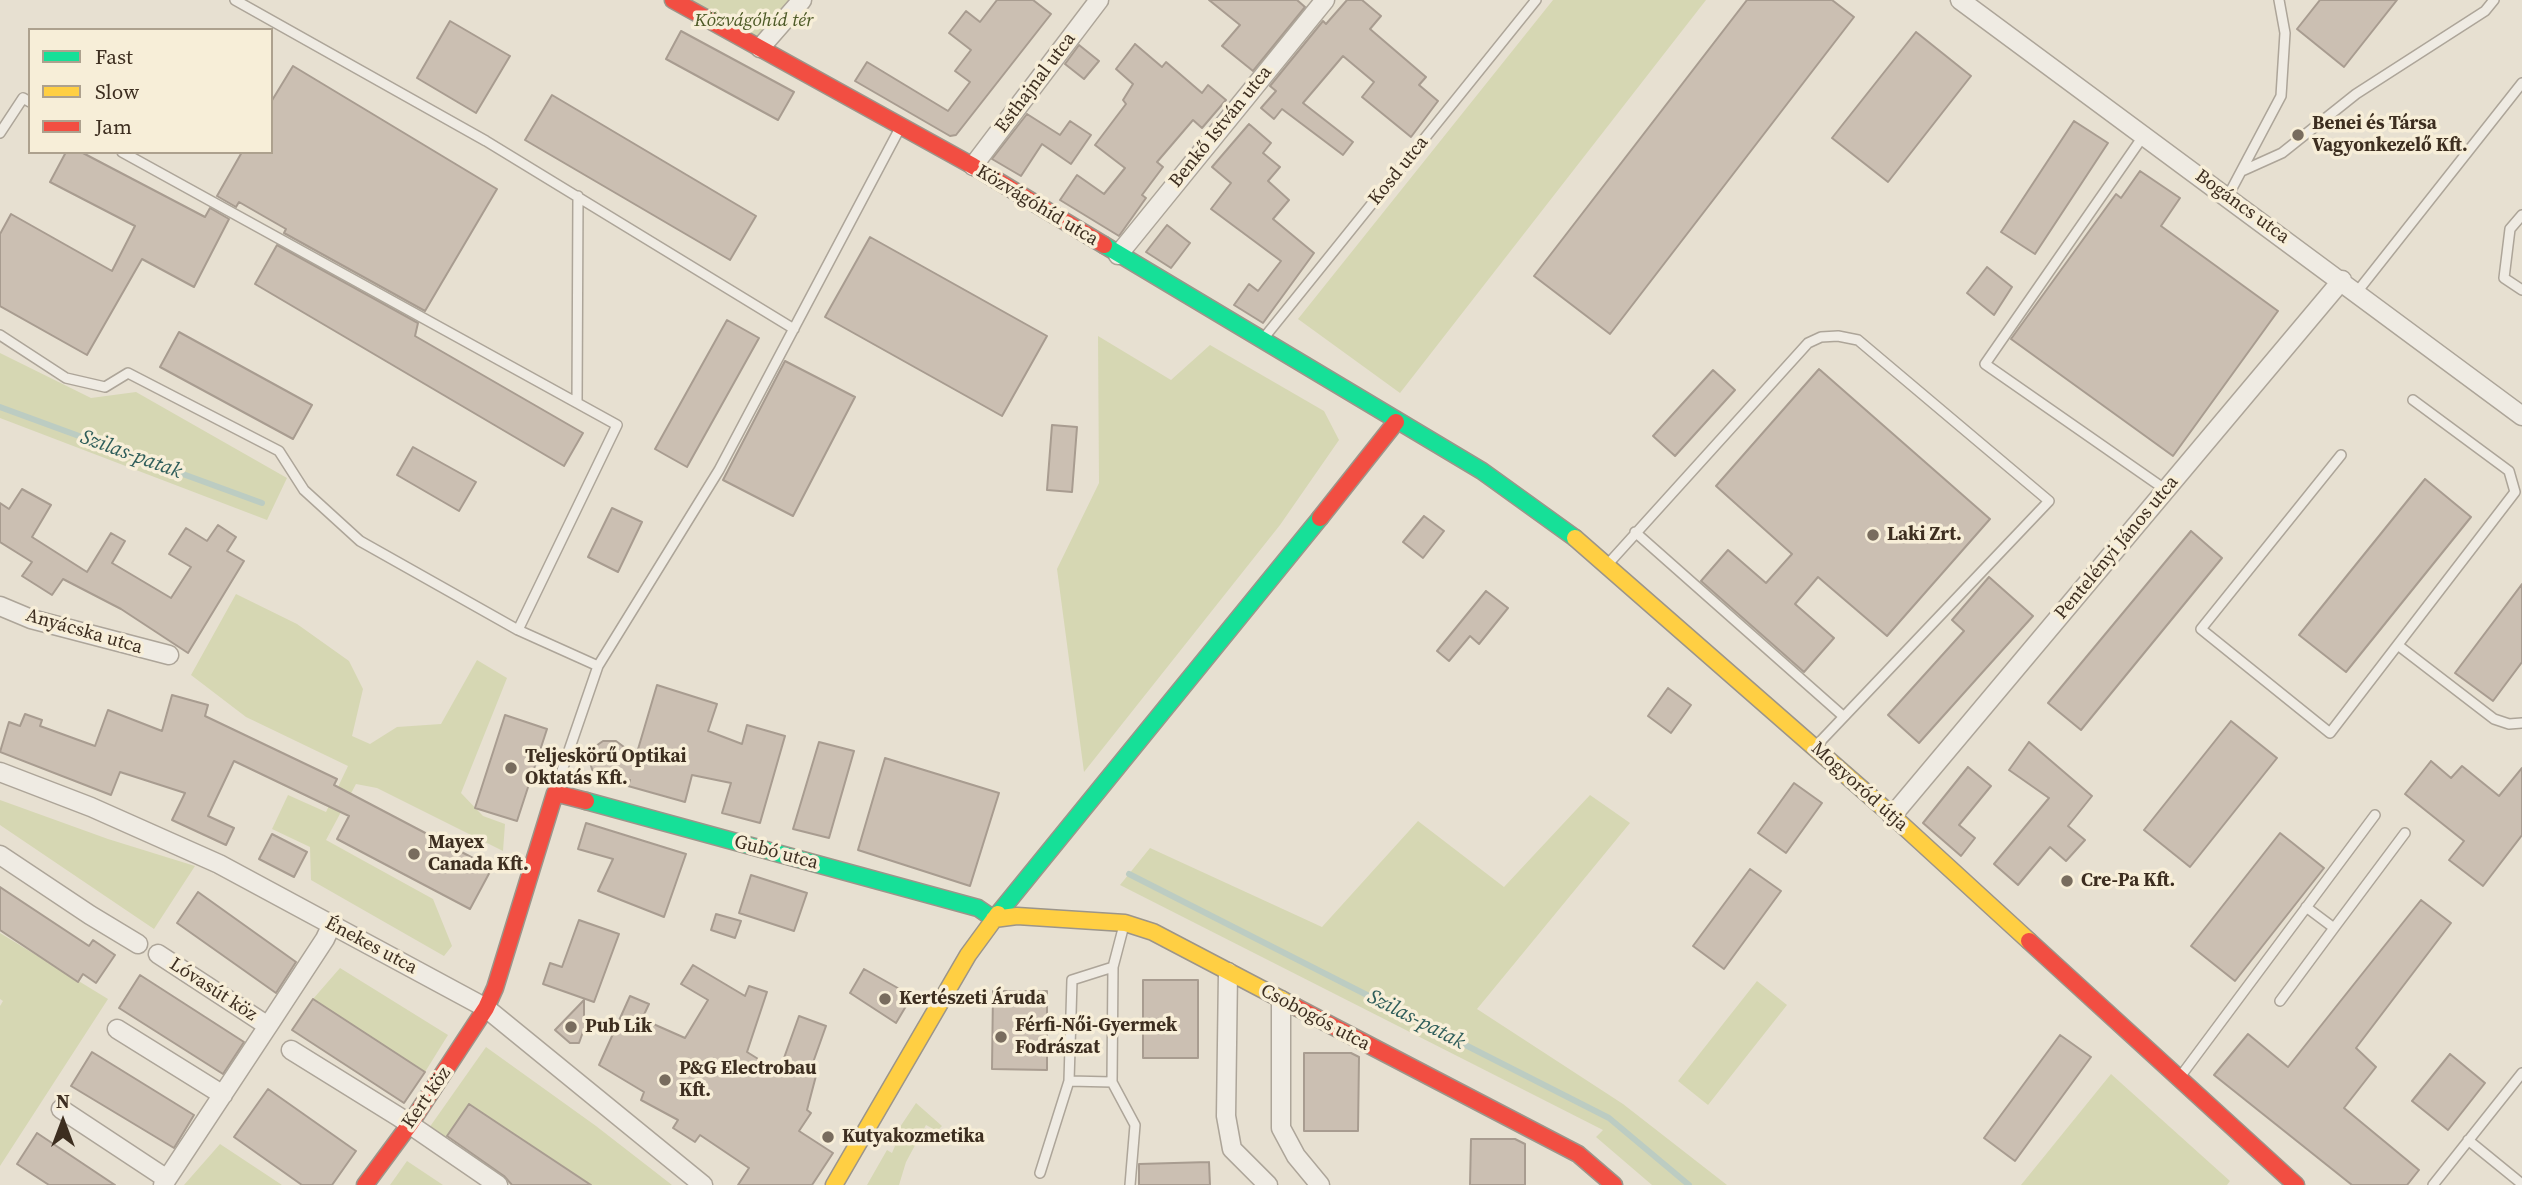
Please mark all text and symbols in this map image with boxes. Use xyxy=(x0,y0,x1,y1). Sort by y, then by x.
park label: Közvágóhíd tér xyxy=(694,10,814,32)
legend xyxy=(28,28,273,154)
street label: Esthajnal utca xyxy=(991,28,1081,138)
text: Fast xyxy=(95,42,133,71)
street label: Benkő István utca xyxy=(1165,61,1277,193)
text: Slow xyxy=(95,77,139,106)
text: Jam xyxy=(95,112,132,141)
place label: Benei és Társa Vagyonkezelő Kft. xyxy=(2312,113,2468,157)
marker: Benei és Társa Vagyonkezelő Kft. xyxy=(2290,127,2306,143)
street label: Kosd utca xyxy=(1364,132,1434,210)
street label: Közvágóhíd utca xyxy=(972,161,1102,251)
street label: Bogáncs utca xyxy=(2190,165,2294,249)
water label: Szilas-patak xyxy=(77,425,185,485)
street label: Pentelényi János utca xyxy=(2050,471,2184,625)
place label: Laki Zrt. xyxy=(1887,524,1962,546)
marker: Laki Zrt. xyxy=(1865,527,1881,543)
street label: Anyácska utca xyxy=(23,604,145,660)
street label: Mogyoród útja xyxy=(1806,737,1912,837)
place label: Teljeskörű Optikai Oktatás Kft. xyxy=(525,746,687,790)
marker: Teljeskörű Optikai Oktatás Kft. xyxy=(503,760,519,776)
street label: Gubó utca xyxy=(731,831,821,875)
place label: Mayex Canada Kft. xyxy=(428,832,529,876)
marker: Mayex Canada Kft. xyxy=(406,846,422,862)
place label: Cre-Pa Kft. xyxy=(2081,870,2175,892)
marker: Cre-Pa Kft. xyxy=(2059,873,2075,889)
street label: Énekes utca xyxy=(321,912,421,980)
street label: Lóvasút köz xyxy=(165,953,261,1027)
street label: Csobogós utca xyxy=(1256,980,1374,1056)
water label: Szilas-patak xyxy=(1363,985,1469,1055)
place label: Kertészeti Áruda xyxy=(899,988,1046,1010)
marker: Kertészeti Áruda xyxy=(877,991,893,1007)
place label: Férfi-Női-Gyermek Fodrászat xyxy=(1015,1015,1177,1059)
place label: Pub Lik xyxy=(585,1016,652,1038)
marker: Pub Lik xyxy=(563,1019,579,1035)
marker: Férfi-Női-Gyermek Fodrászat xyxy=(993,1029,1009,1045)
place label: P&G Electrobau Kft. xyxy=(679,1058,817,1102)
street label: Kert köz xyxy=(398,1063,456,1133)
marker: P&G Electrobau Kft. xyxy=(657,1072,673,1088)
north arrow xyxy=(28,1087,98,1157)
text: N xyxy=(56,1088,70,1114)
place label: Kutyakozmetika xyxy=(842,1126,985,1148)
marker: Kutyakozmetika xyxy=(820,1129,836,1145)

